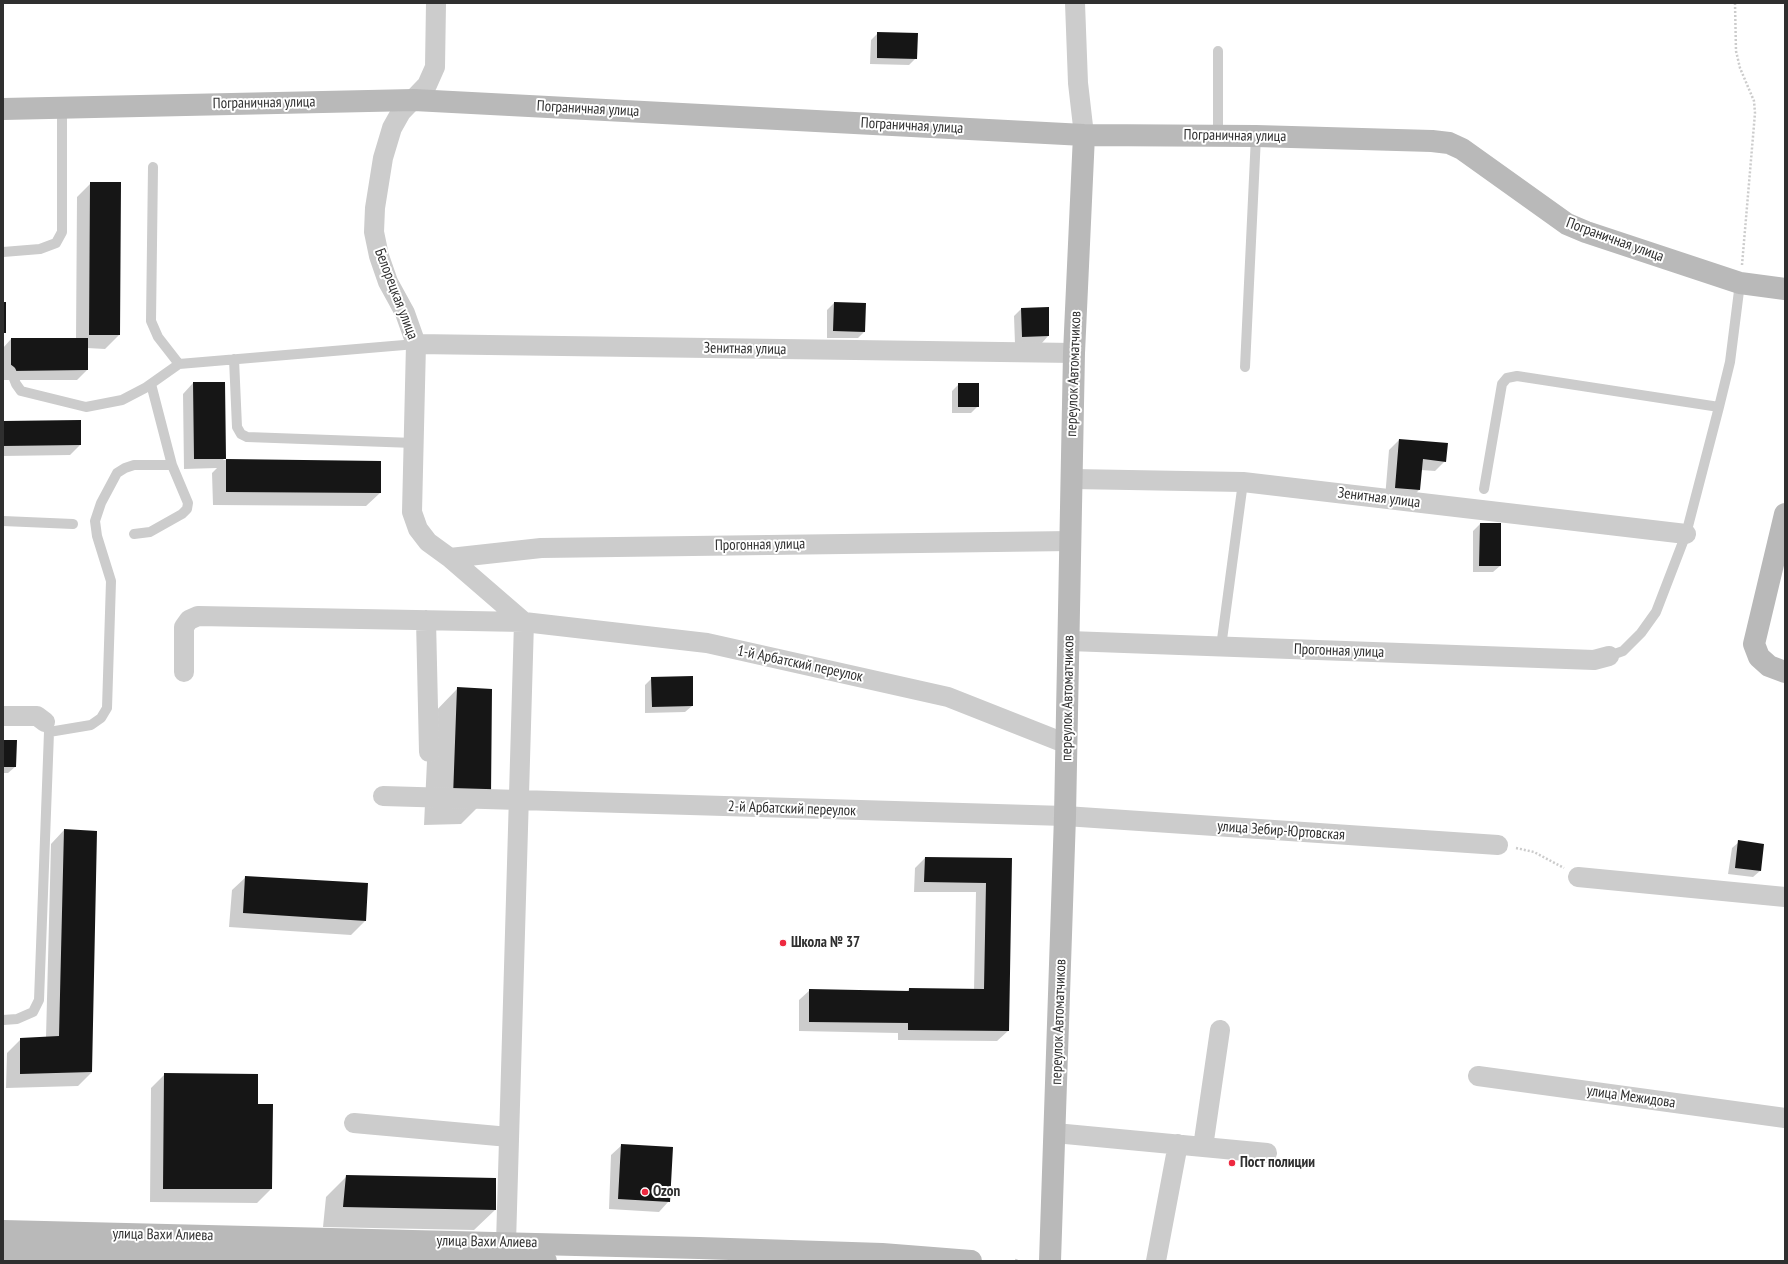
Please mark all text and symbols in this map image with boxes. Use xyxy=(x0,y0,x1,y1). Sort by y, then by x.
street label: Пограничная улица xyxy=(213,93,315,113)
street label: Пограничная улица xyxy=(536,97,640,121)
street label: Пограничная улица xyxy=(860,114,964,138)
street label: Пограничная улица xyxy=(1184,126,1286,146)
street label: Пограничная улица xyxy=(1564,214,1666,266)
street label: Белорецкая улица xyxy=(370,246,422,342)
street label: переулок Автоматчиков xyxy=(1063,311,1085,437)
street label: Зенитная улица xyxy=(703,339,787,359)
street label: Зенитная улица xyxy=(1337,484,1421,512)
street label: Прогонная улица xyxy=(715,535,805,555)
street label: переулок Автоматчиков xyxy=(1058,635,1078,761)
street label: Прогонная улица xyxy=(1294,640,1384,662)
street label: 1-й Арбатский переулок xyxy=(735,642,865,686)
street label: 2-й Арбатский переулок xyxy=(728,798,856,820)
street label: улица Зебир-Юртовская xyxy=(1217,818,1345,844)
place label: Школа № 37 xyxy=(791,934,860,952)
marker: Школа № 37 xyxy=(778,938,788,948)
street label: переулок Автоматчиков xyxy=(1048,959,1070,1085)
street label: улица Межидова xyxy=(1585,1082,1677,1112)
place label: Пост полиции xyxy=(1240,1154,1315,1172)
marker: Пост полиции xyxy=(1227,1158,1237,1168)
place label: Ozon xyxy=(653,1183,680,1201)
marker: Ozon xyxy=(640,1187,650,1197)
street label: улица Вахи Алиева xyxy=(112,1225,214,1245)
street label: улица Вахи Алиева xyxy=(436,1232,538,1252)

